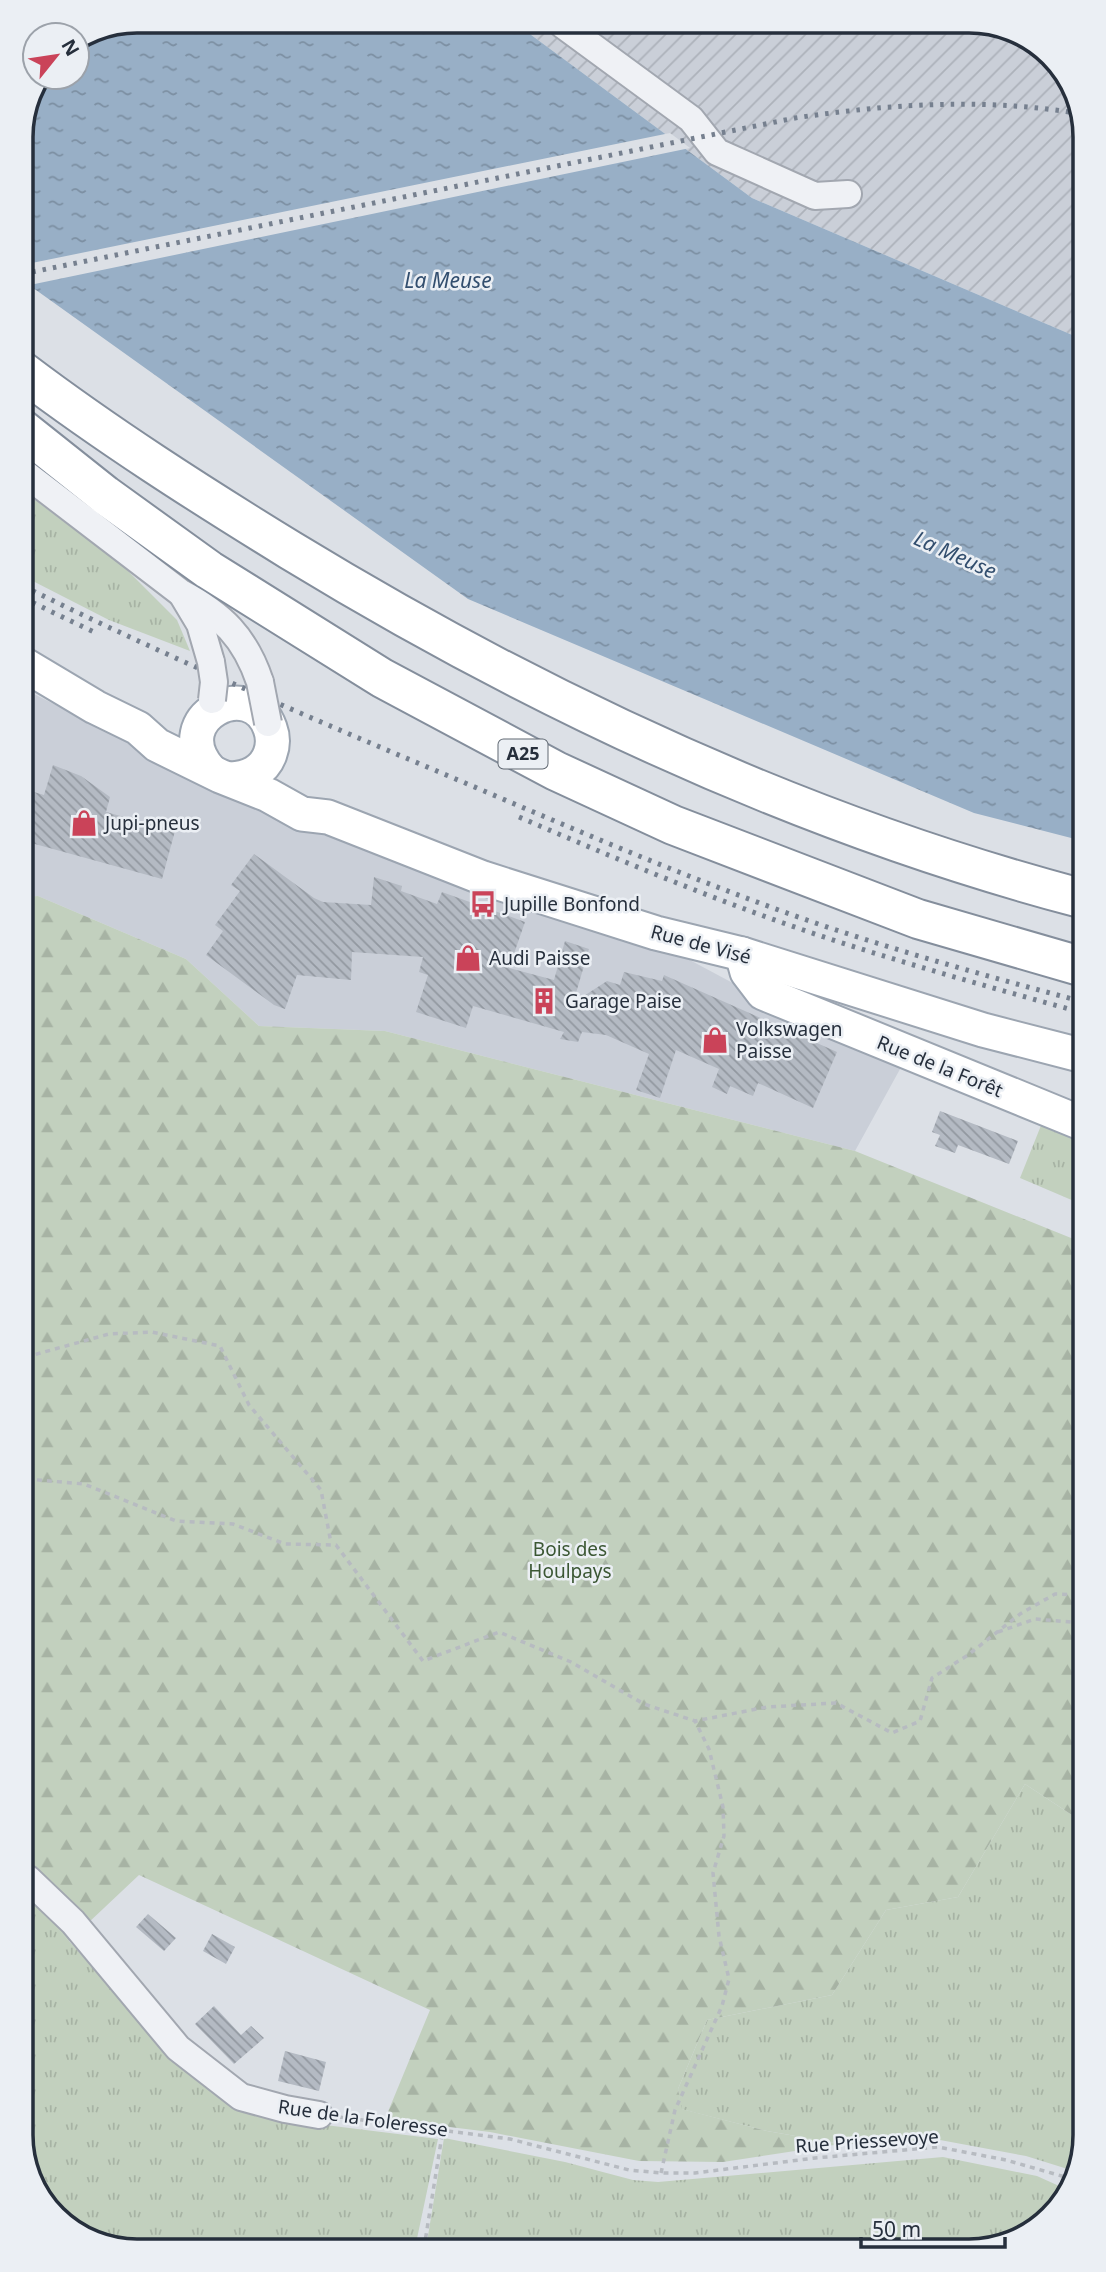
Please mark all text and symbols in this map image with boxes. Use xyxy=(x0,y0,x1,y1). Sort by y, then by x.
north arrow xyxy=(21,21,91,91)
text: N xyxy=(56,34,86,61)
water label: La Meuse xyxy=(404,266,492,294)
water label: La Meuse xyxy=(910,524,1001,585)
road number: A25 xyxy=(498,740,548,768)
shop icon: Jupi-pneus xyxy=(69,808,99,838)
place label: Jupi-pneus xyxy=(103,810,200,836)
bus stop icon: Jupille Bonfond xyxy=(468,889,498,919)
place label: Jupille Bonfond xyxy=(502,891,640,917)
street label: Rue de Visé xyxy=(648,918,754,970)
shop icon: Audi Paisse xyxy=(453,943,483,973)
place label: Audi Paisse xyxy=(489,945,590,971)
building icon: Garage Paise xyxy=(529,986,559,1016)
place label: Garage Paise xyxy=(565,988,682,1014)
place label: Volkswagen Paisse xyxy=(736,1016,842,1064)
shop icon: Volkswagen Paisse xyxy=(700,1025,730,1055)
street label: Rue de la Forêt xyxy=(873,1029,1007,1103)
park label: Bois des Houlpays xyxy=(528,1536,612,1584)
street label: Rue de la Foleresse xyxy=(276,2093,450,2143)
street label: Rue Priessevoye xyxy=(794,2123,940,2159)
scale bar xyxy=(861,2206,1004,2250)
text: 50 m xyxy=(872,2215,921,2243)

